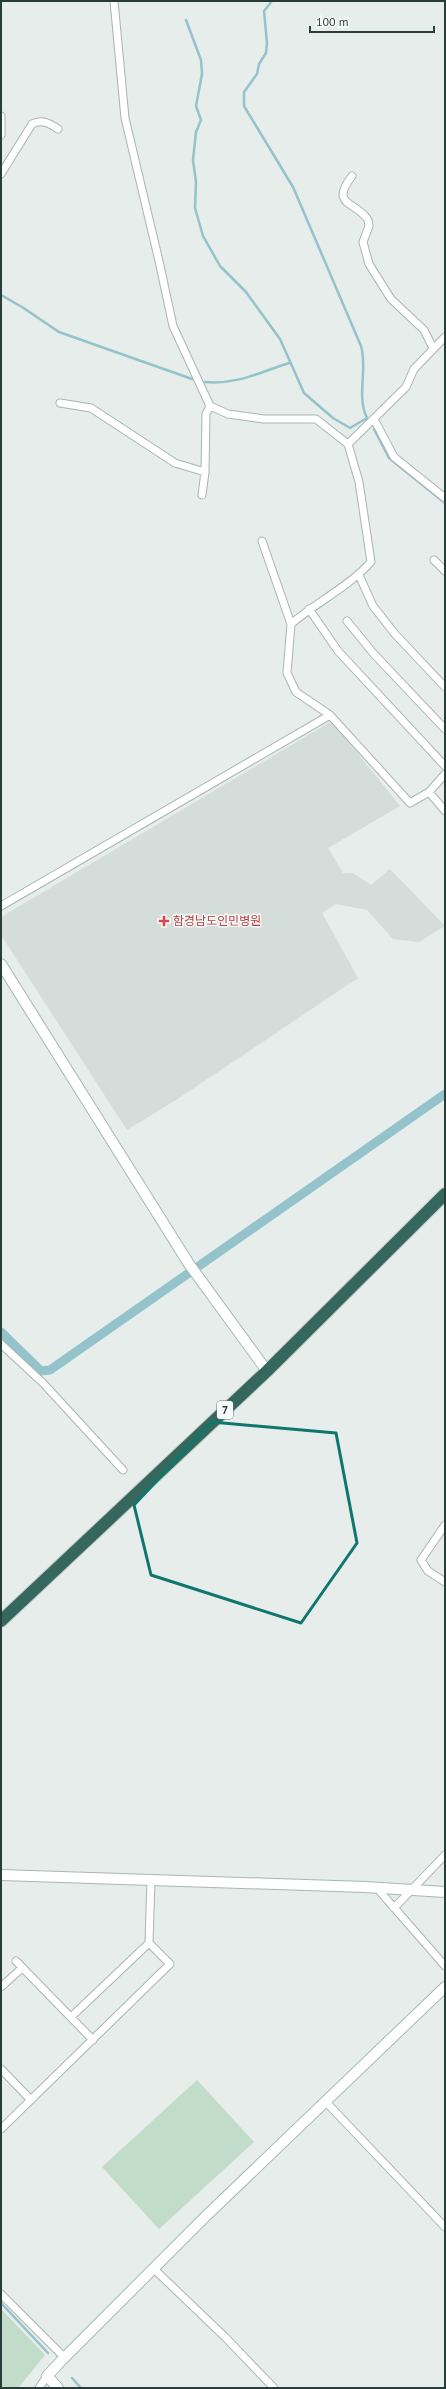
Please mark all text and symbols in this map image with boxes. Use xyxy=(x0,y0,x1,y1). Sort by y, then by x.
scale bar xyxy=(310,8,434,34)
text: 100 m xyxy=(316,14,349,29)
place label: 함경남도인민병원 xyxy=(173,913,261,928)
marker: 함경남도인민병원 xyxy=(158,915,170,927)
road number: 7 xyxy=(217,1401,233,1419)

